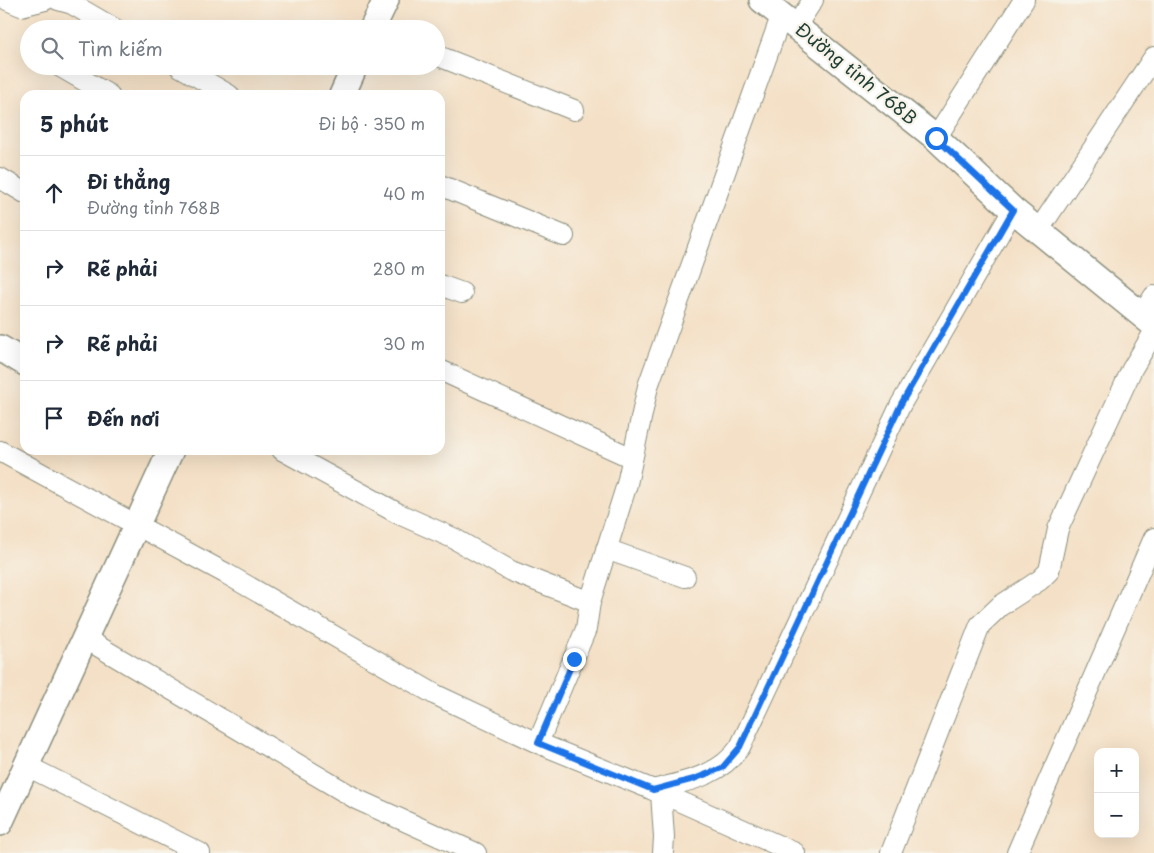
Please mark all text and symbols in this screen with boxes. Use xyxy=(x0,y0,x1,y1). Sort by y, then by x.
street label: Đường tỉnh 768B xyxy=(790,15,924,130)
search box xyxy=(20,20,445,75)
icon: search xyxy=(38,34,66,62)
text: Tìm kiếm xyxy=(78,34,163,62)
text: 5 phút xyxy=(40,107,109,139)
text: Đi bộ · 350 m xyxy=(318,111,425,135)
route start xyxy=(925,127,948,150)
text: Đi thẳng xyxy=(87,167,170,195)
icon: ahead xyxy=(40,179,68,207)
text: 40 m xyxy=(383,181,425,205)
text: Đường tỉnh 768B xyxy=(87,195,220,219)
icon: right xyxy=(40,254,68,282)
text: Rẽ phải xyxy=(87,254,158,282)
text: 280 m xyxy=(373,256,425,280)
icon: right xyxy=(40,329,68,357)
text: Rẽ phải xyxy=(87,329,158,357)
text: 30 m xyxy=(383,331,425,355)
icon: arrive xyxy=(40,404,68,432)
text: Đến nơi xyxy=(87,404,160,432)
route end xyxy=(563,648,586,671)
map controls xyxy=(1094,748,1139,838)
button: + xyxy=(1094,748,1139,793)
button: − xyxy=(1094,793,1139,838)

